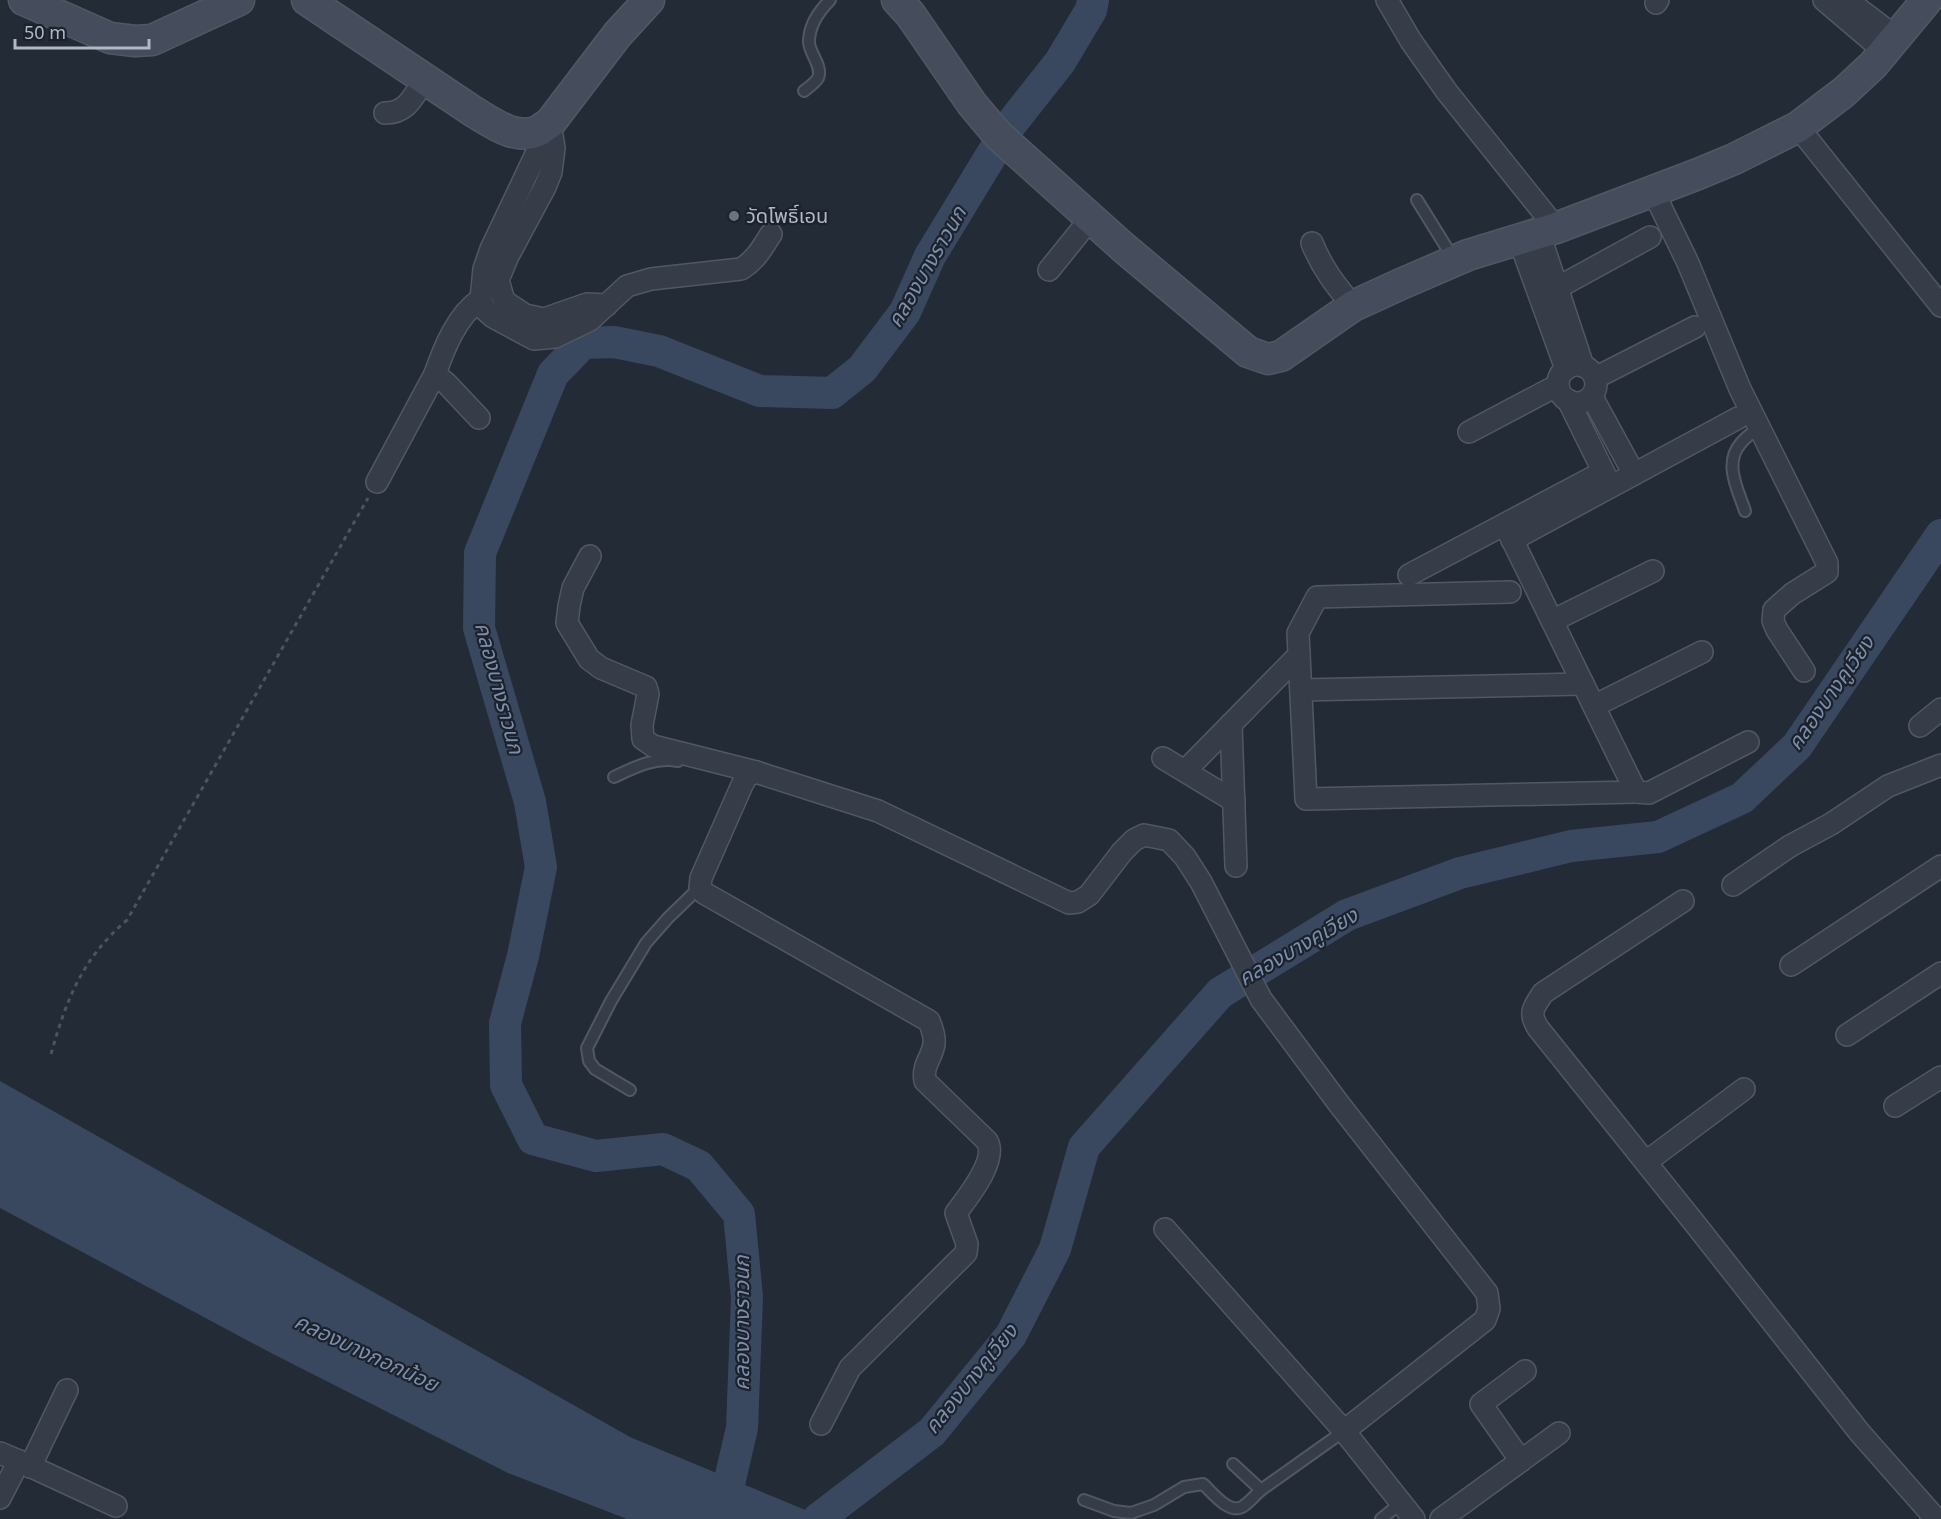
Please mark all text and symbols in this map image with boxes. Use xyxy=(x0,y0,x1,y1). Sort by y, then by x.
scale bar xyxy=(15,12,148,50)
text: 50 m xyxy=(24,20,66,44)
water label: คลองบางราวนก xyxy=(880,200,973,332)
place label: วัดโพธิ์เอน xyxy=(746,202,828,229)
marker: วัดโพธิ์เอน xyxy=(727,209,741,223)
water label: คลองบางราวนก xyxy=(469,619,531,758)
water label: คลองบางคูเวียง xyxy=(1780,628,1881,755)
water label: คลองบางคูเวียง xyxy=(1233,900,1364,992)
water label: คลองบางราวนก xyxy=(727,1254,755,1391)
water label: คลองบางกอกน้อย xyxy=(290,1307,444,1398)
water label: คลองบางคูเวียง xyxy=(917,1316,1024,1439)

